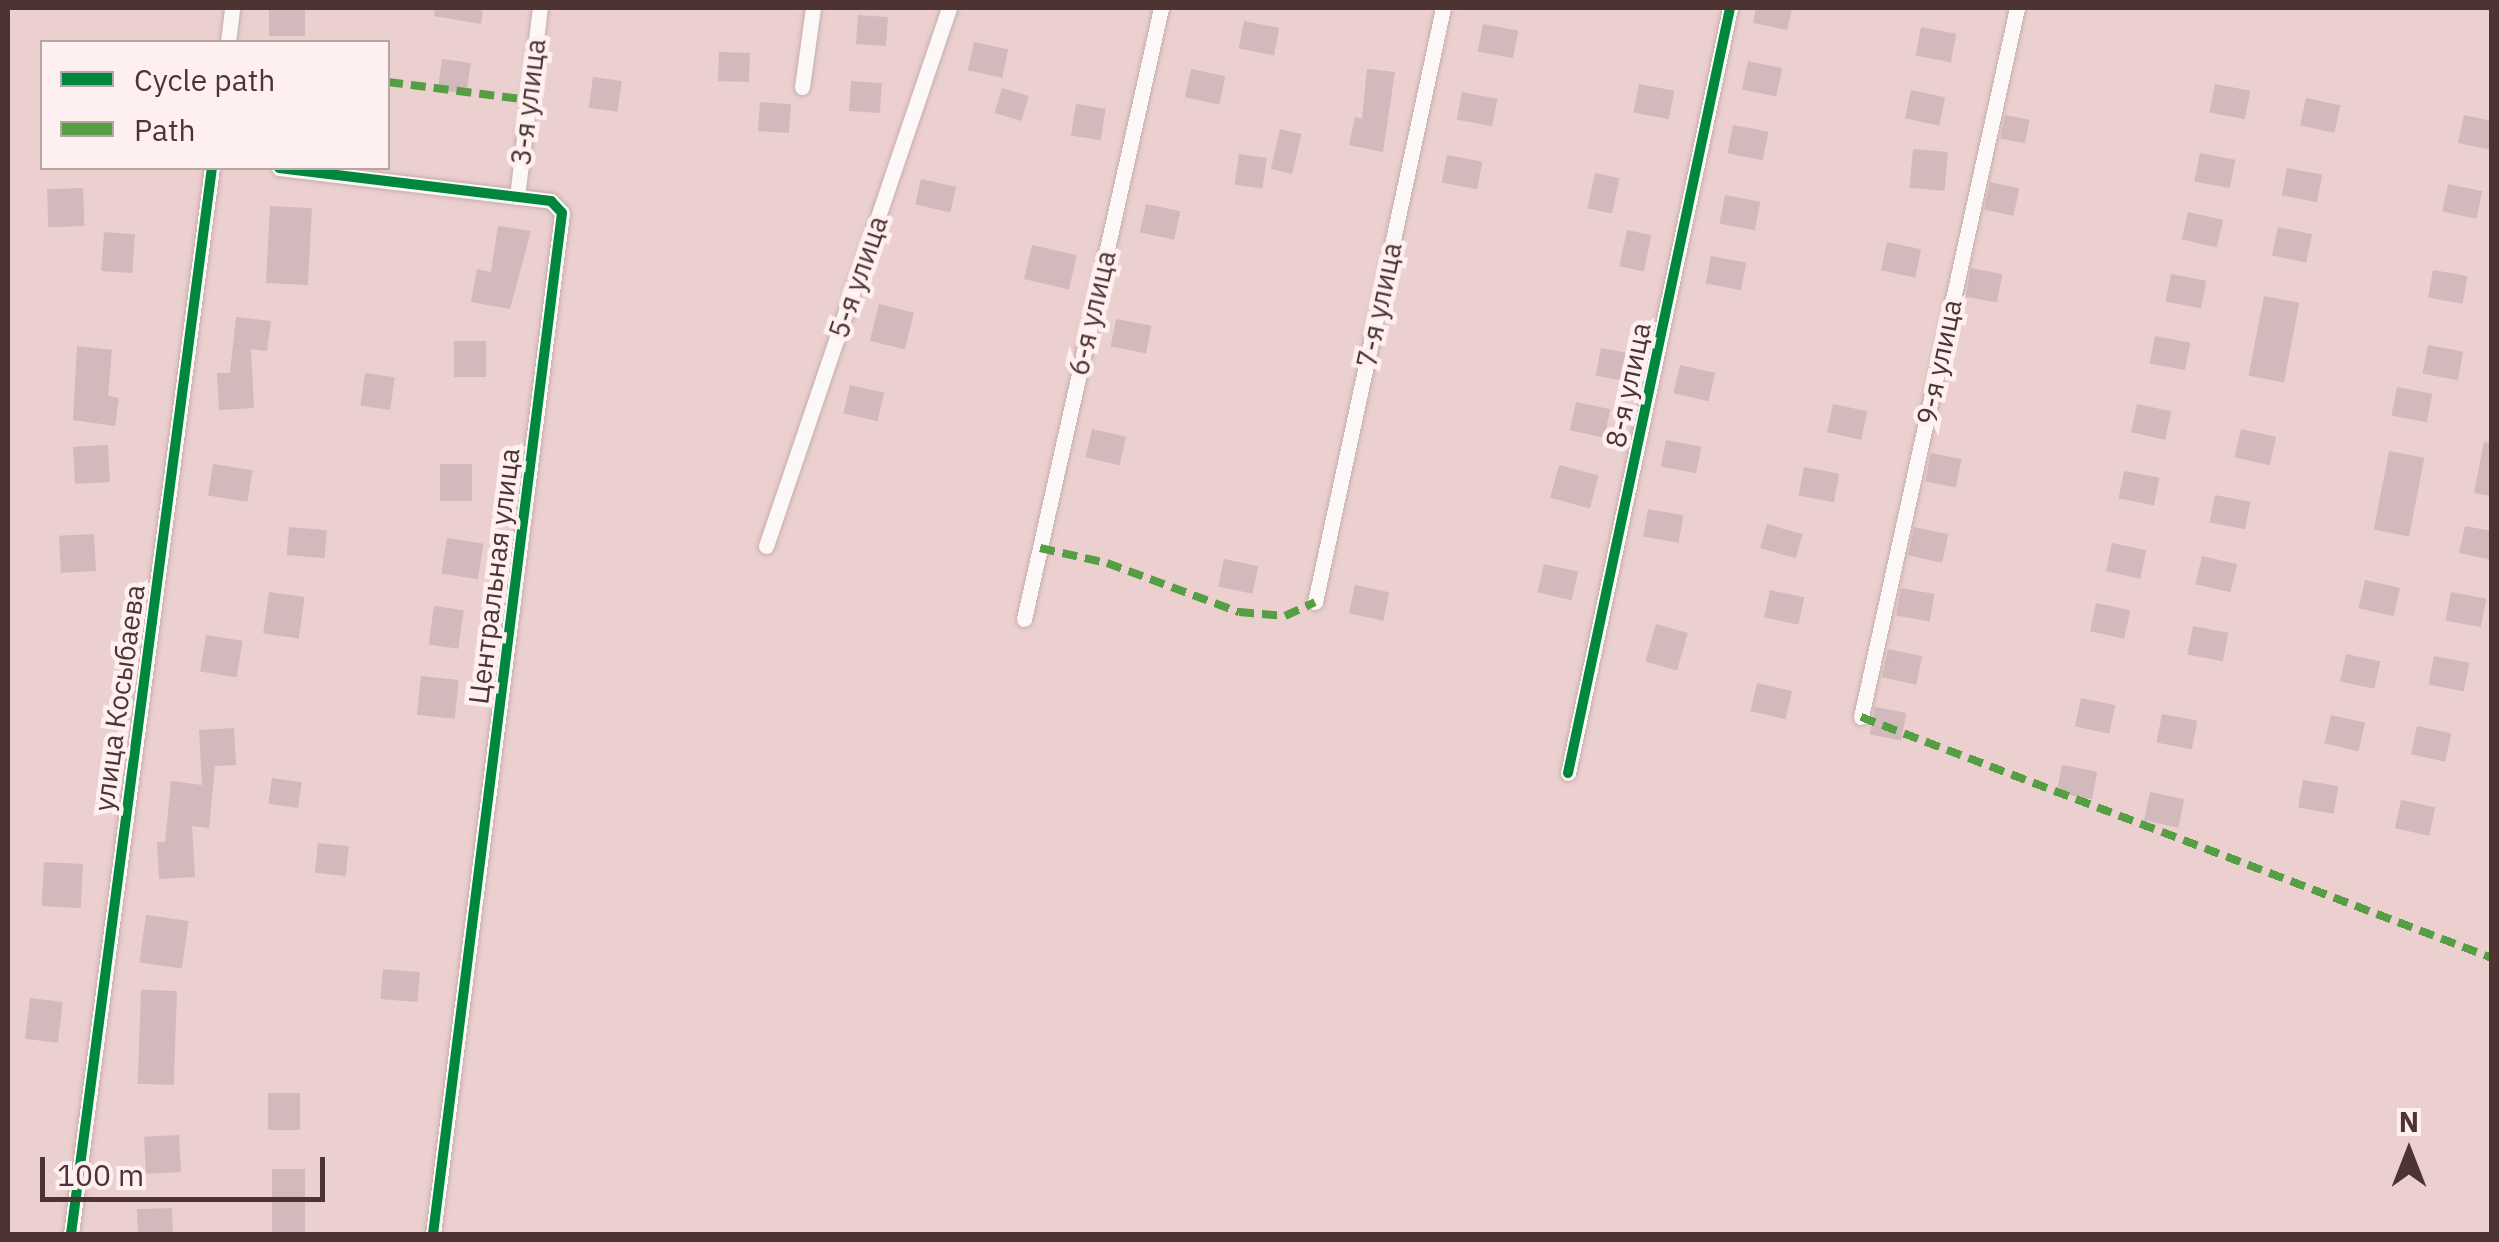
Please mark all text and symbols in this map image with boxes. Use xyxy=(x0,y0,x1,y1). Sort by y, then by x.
street label: 3-я улица xyxy=(504,37,552,167)
legend xyxy=(40,40,390,170)
text: Cycle path xyxy=(134,60,275,99)
text: Path xyxy=(134,110,195,149)
street label: 5-я улица xyxy=(821,211,895,343)
street label: 7-я улица xyxy=(1349,239,1409,371)
street label: 6-я улица xyxy=(1061,247,1123,379)
street label: 9-я улица xyxy=(1909,296,1969,428)
street label: 8-я улица xyxy=(1598,319,1658,451)
street label: Центральная улица xyxy=(462,446,526,706)
street label: улица Косыбаева xyxy=(86,582,152,814)
north arrow xyxy=(2359,1102,2459,1202)
text: N xyxy=(2399,1103,2419,1140)
scale bar xyxy=(45,1137,330,1199)
text: 100 m xyxy=(57,1155,144,1194)

